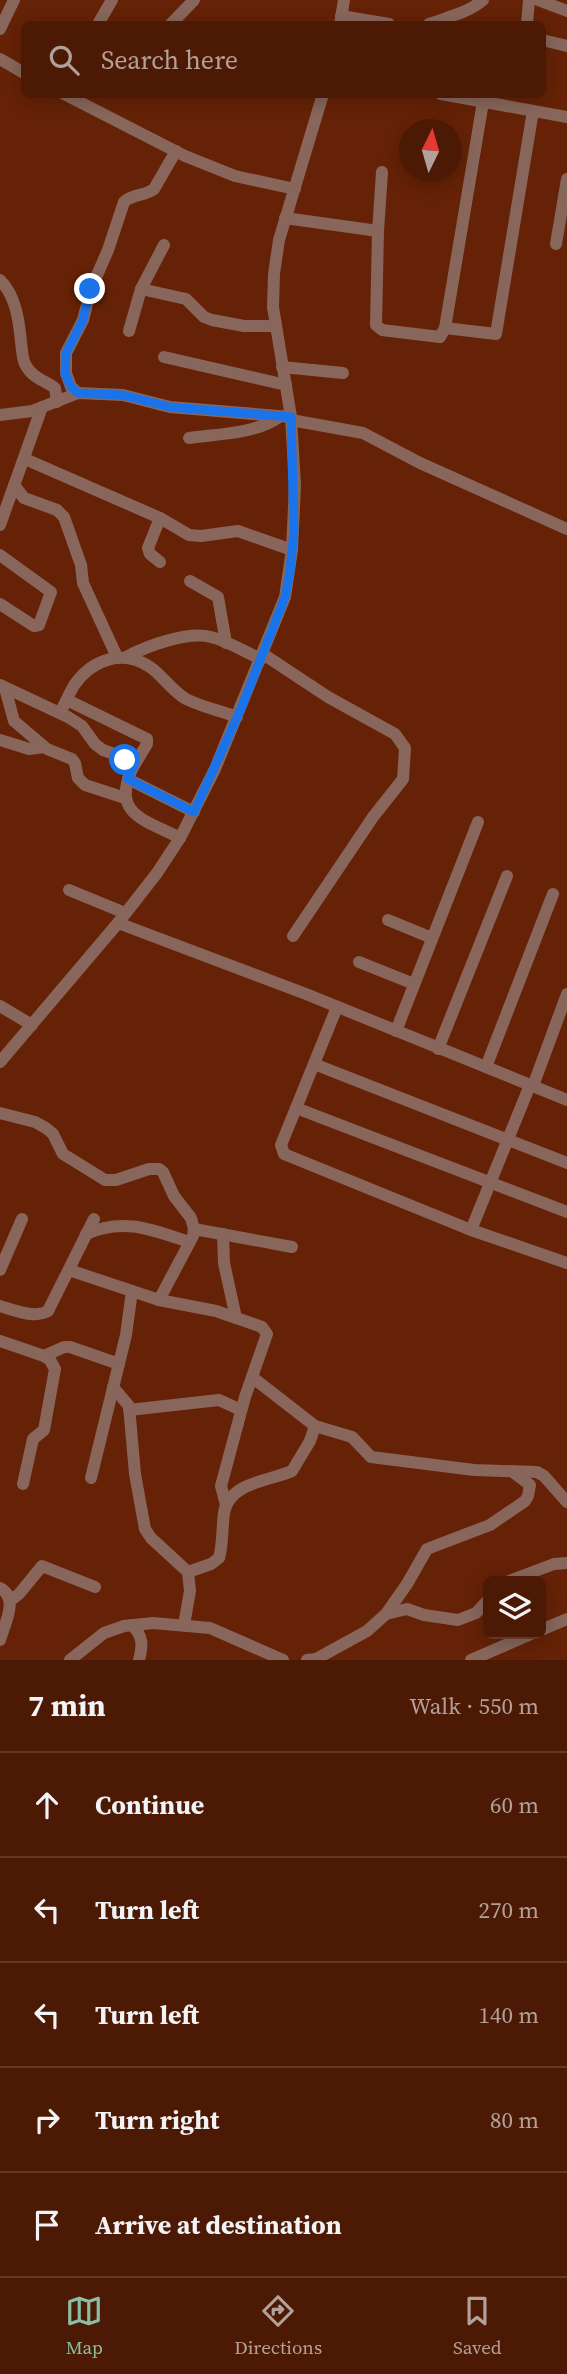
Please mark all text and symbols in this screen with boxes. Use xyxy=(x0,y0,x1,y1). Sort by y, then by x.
search box xyxy=(21,21,546,98)
icon: search xyxy=(45,41,83,79)
text: Search here xyxy=(101,42,238,78)
north arrow xyxy=(399,119,462,182)
route end xyxy=(74,273,105,304)
route start xyxy=(109,744,140,775)
map controls xyxy=(483,1576,546,1639)
button: layers xyxy=(483,1576,546,1639)
text: 7 min xyxy=(28,1685,106,1726)
text: Walk · 550 m xyxy=(409,1690,539,1722)
icon: ahead xyxy=(28,1786,66,1824)
text: Continue xyxy=(95,1787,204,1823)
text: 60 m xyxy=(490,1789,539,1821)
icon: left xyxy=(28,1891,66,1929)
text: Turn left xyxy=(95,1892,199,1928)
text: 270 m xyxy=(478,1894,539,1926)
icon: left xyxy=(28,1996,66,2034)
text: Turn left xyxy=(95,1997,199,2033)
text: 140 m xyxy=(478,1999,539,2031)
icon: right xyxy=(28,2101,66,2139)
text: Turn right xyxy=(95,2102,219,2138)
text: 80 m xyxy=(490,2104,539,2136)
icon: arrive xyxy=(28,2206,66,2244)
text: Arrive at destination xyxy=(95,2207,342,2243)
tab: Map xyxy=(65,2292,103,2360)
tab: Directions xyxy=(234,2292,322,2360)
tab: Saved xyxy=(453,2292,502,2360)

